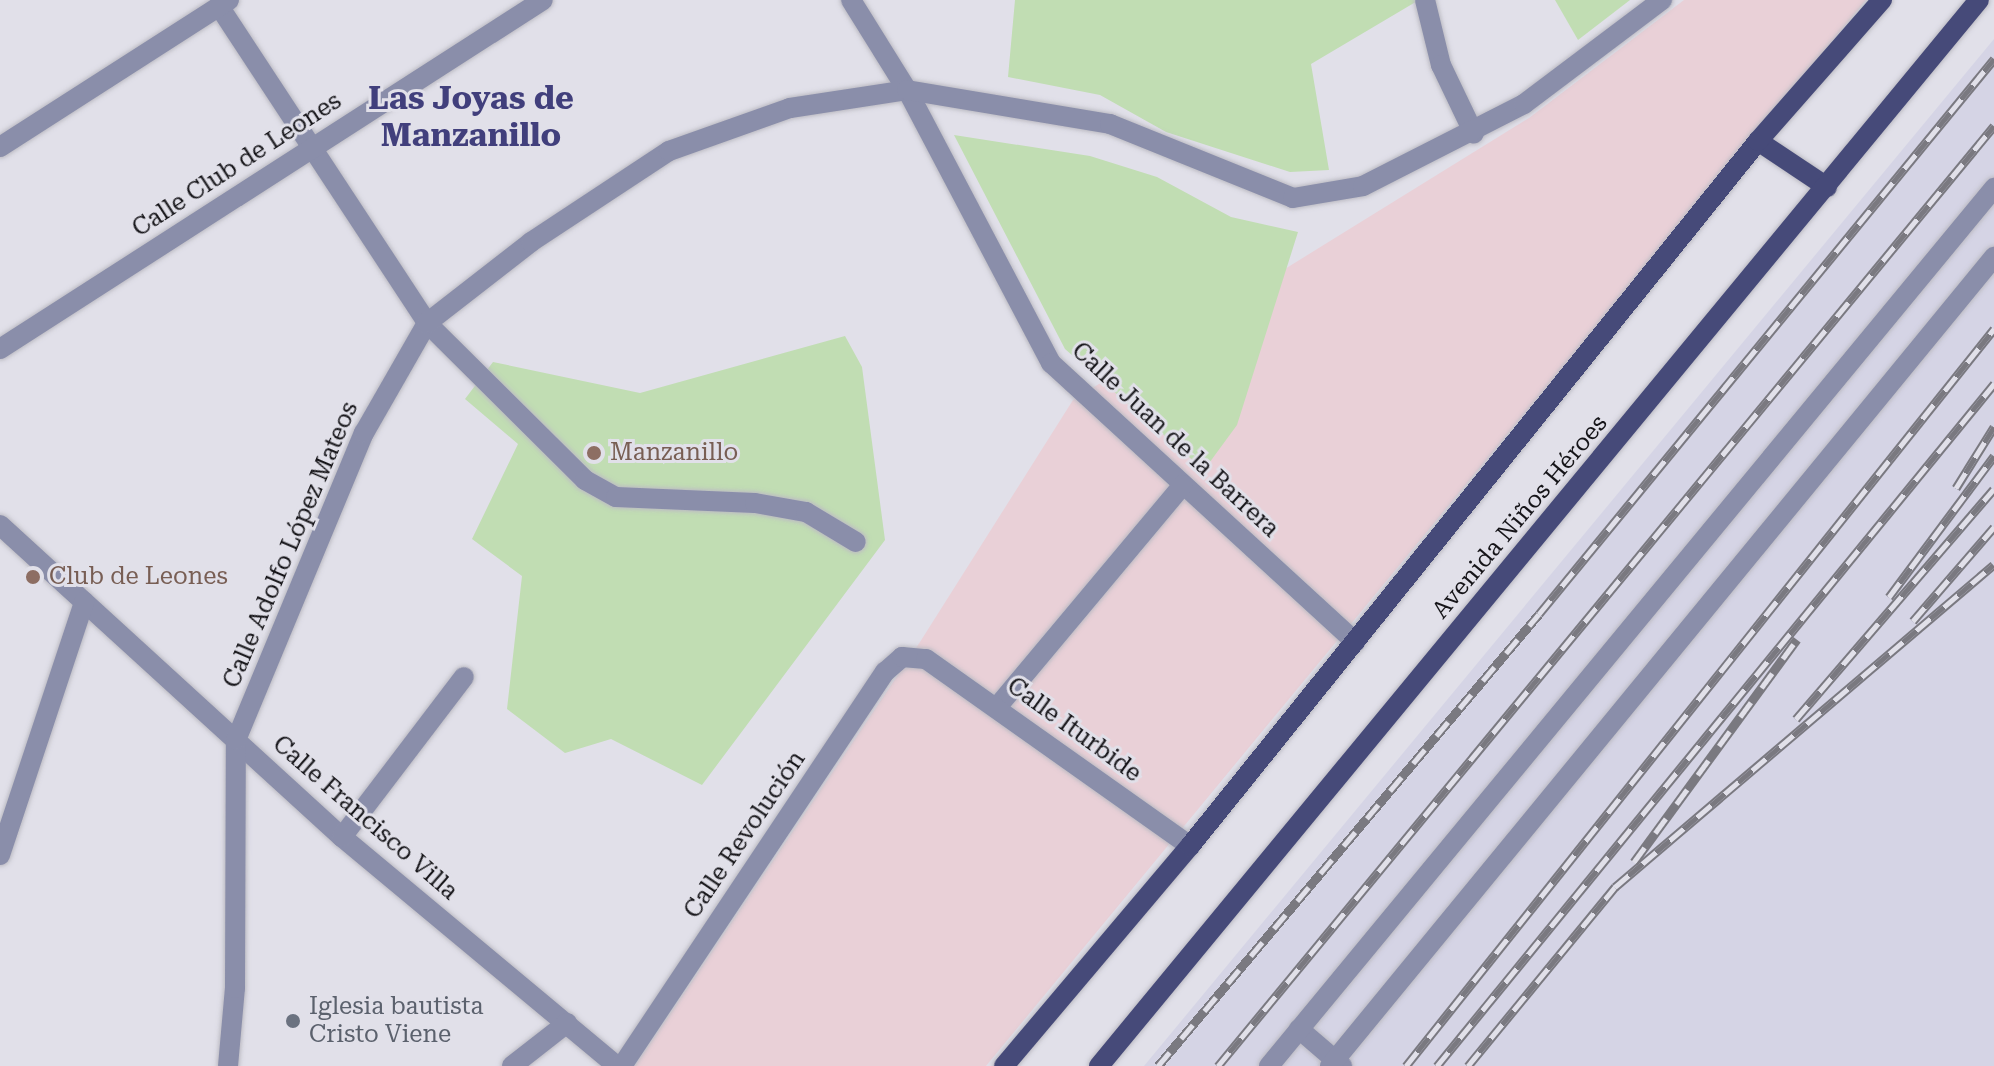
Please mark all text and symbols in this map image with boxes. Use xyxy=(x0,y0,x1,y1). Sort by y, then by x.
district label: Las Joyas de Manzanillo xyxy=(368,80,574,155)
street label: Calle Club de Leones xyxy=(127,87,347,243)
street label: Calle Juan de la Barrera xyxy=(1066,337,1284,543)
street label: Calle Adolfo López Mateos xyxy=(218,398,364,692)
street label: Avenida Niños Héroes xyxy=(1426,409,1614,625)
place label: Manzanillo xyxy=(610,439,738,467)
marker: Manzanillo xyxy=(585,444,603,462)
place label: Club de Leones xyxy=(49,563,228,591)
marker: Club de Leones xyxy=(24,568,42,586)
street label: Calle Iturbide xyxy=(1001,672,1147,788)
street label: Calle Francisco Villa xyxy=(267,730,463,906)
street label: Calle Revolución xyxy=(678,746,812,924)
place label: Iglesia bautista Cristo Viene xyxy=(309,993,483,1049)
marker: Iglesia bautista Cristo Viene xyxy=(284,1012,302,1030)

